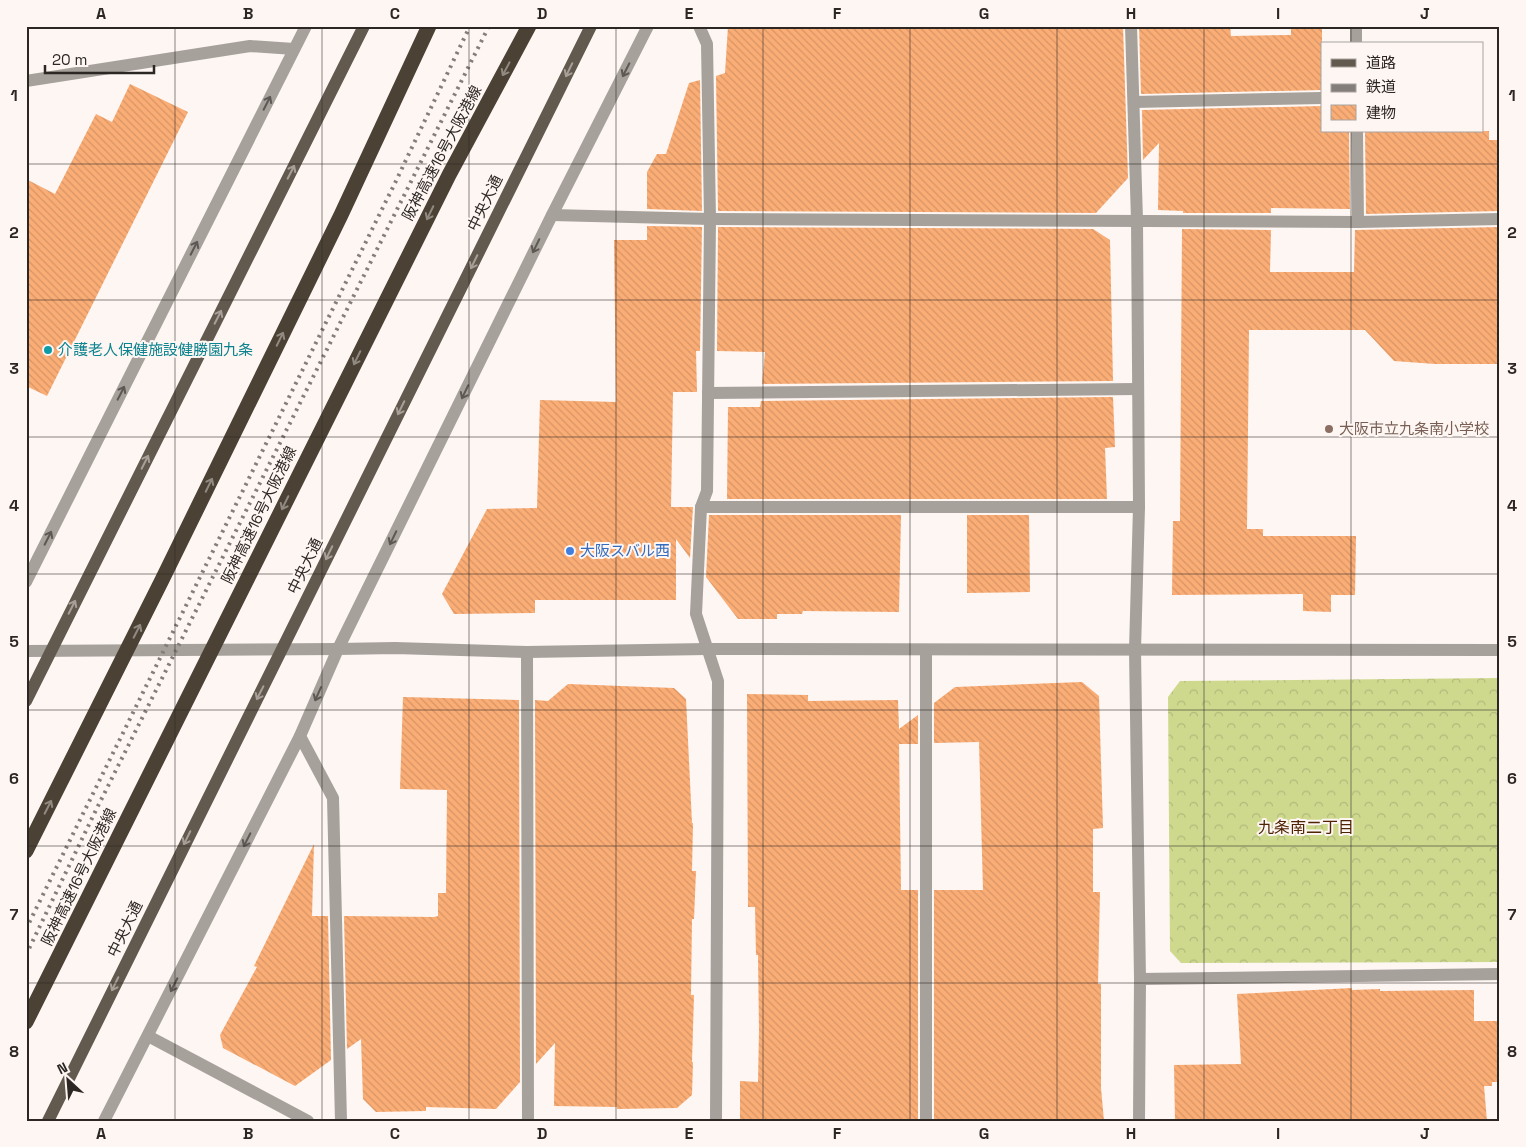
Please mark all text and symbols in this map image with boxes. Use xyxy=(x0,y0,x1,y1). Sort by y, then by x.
text: A xyxy=(96,3,106,24)
text: B xyxy=(243,3,253,24)
text: C xyxy=(390,3,400,24)
text: D xyxy=(537,3,547,24)
text: E xyxy=(685,3,694,24)
text: F xyxy=(833,3,842,24)
text: G xyxy=(979,3,989,24)
text: H xyxy=(1126,3,1136,24)
text: I xyxy=(1276,3,1280,24)
text: J xyxy=(1420,3,1430,24)
scale bar xyxy=(45,42,154,74)
legend xyxy=(1321,42,1484,132)
text: 20 m xyxy=(52,50,87,69)
text: 道路 xyxy=(1366,53,1396,72)
one-way arrow xyxy=(501,61,510,76)
one-way arrow xyxy=(564,62,573,77)
one-way arrow xyxy=(621,62,631,77)
text: 鉄道 xyxy=(1366,77,1396,96)
street label: 阪神高速16号大阪港線 xyxy=(398,82,485,224)
text: 1 xyxy=(10,85,18,106)
text: 1 xyxy=(1508,85,1516,106)
one-way arrow xyxy=(262,95,272,110)
text: 建物 xyxy=(1366,103,1396,122)
one-way arrow xyxy=(286,164,296,179)
street label: 中央大通 xyxy=(463,172,506,234)
one-way arrow xyxy=(425,205,435,220)
text: 2 xyxy=(9,222,19,243)
text: 2 xyxy=(1507,222,1517,243)
one-way arrow xyxy=(531,238,540,253)
one-way arrow xyxy=(190,241,199,256)
one-way arrow xyxy=(469,255,479,270)
one-way arrow xyxy=(214,310,223,325)
one-way arrow xyxy=(276,332,286,347)
place label: 介護老人保健施設健勝園九条 xyxy=(58,340,253,359)
marker: 介護老人保健施設健勝園九条 xyxy=(42,344,54,356)
one-way arrow xyxy=(352,350,361,365)
text: 3 xyxy=(9,358,19,379)
text: 3 xyxy=(1507,358,1517,379)
one-way arrow xyxy=(460,384,469,399)
one-way arrow xyxy=(117,386,126,401)
one-way arrow xyxy=(396,400,405,415)
place label: 大阪市立九条南小学校 xyxy=(1339,419,1489,438)
marker: 大阪市立九条南小学校 xyxy=(1323,423,1335,435)
street label: 阪神高速16号大阪港線 xyxy=(217,443,300,587)
one-way arrow xyxy=(141,455,150,470)
one-way arrow xyxy=(205,478,214,493)
text: 4 xyxy=(9,495,19,516)
text: 4 xyxy=(1507,495,1517,516)
one-way arrow xyxy=(280,496,290,511)
one-way arrow xyxy=(388,530,398,545)
one-way arrow xyxy=(44,531,53,546)
street label: 中央大通 xyxy=(283,535,326,597)
place label: 大阪スバル西 xyxy=(580,541,670,560)
marker: 大阪スバル西 xyxy=(564,545,576,557)
one-way arrow xyxy=(324,546,334,561)
one-way arrow xyxy=(68,600,77,615)
one-way arrow xyxy=(133,624,142,639)
text: 5 xyxy=(9,631,19,652)
text: 5 xyxy=(1507,631,1517,652)
one-way arrow xyxy=(254,685,264,700)
one-way arrow xyxy=(313,686,323,701)
text: 6 xyxy=(9,768,19,789)
text: 6 xyxy=(1507,768,1517,789)
one-way arrow xyxy=(43,800,53,815)
street label: 阪神高速16号大阪港線 xyxy=(37,805,120,949)
district label: 九条南二丁目 xyxy=(1258,817,1354,838)
one-way arrow xyxy=(182,830,192,845)
one-way arrow xyxy=(242,832,251,847)
street label: 中央大通 xyxy=(103,898,146,960)
text: 7 xyxy=(10,904,19,925)
text: 7 xyxy=(1508,904,1517,925)
one-way arrow xyxy=(110,976,120,991)
one-way arrow xyxy=(169,977,178,992)
text: 8 xyxy=(9,1041,19,1062)
text: 8 xyxy=(1507,1041,1517,1062)
north arrow xyxy=(42,1054,92,1104)
text: N xyxy=(54,1058,70,1078)
text: A xyxy=(96,1123,106,1144)
text: B xyxy=(243,1123,253,1144)
text: C xyxy=(390,1123,400,1144)
text: D xyxy=(537,1123,547,1144)
text: E xyxy=(685,1123,694,1144)
text: F xyxy=(833,1123,842,1144)
text: G xyxy=(979,1123,989,1144)
text: H xyxy=(1126,1123,1136,1144)
text: I xyxy=(1276,1123,1280,1144)
text: J xyxy=(1420,1123,1430,1144)

